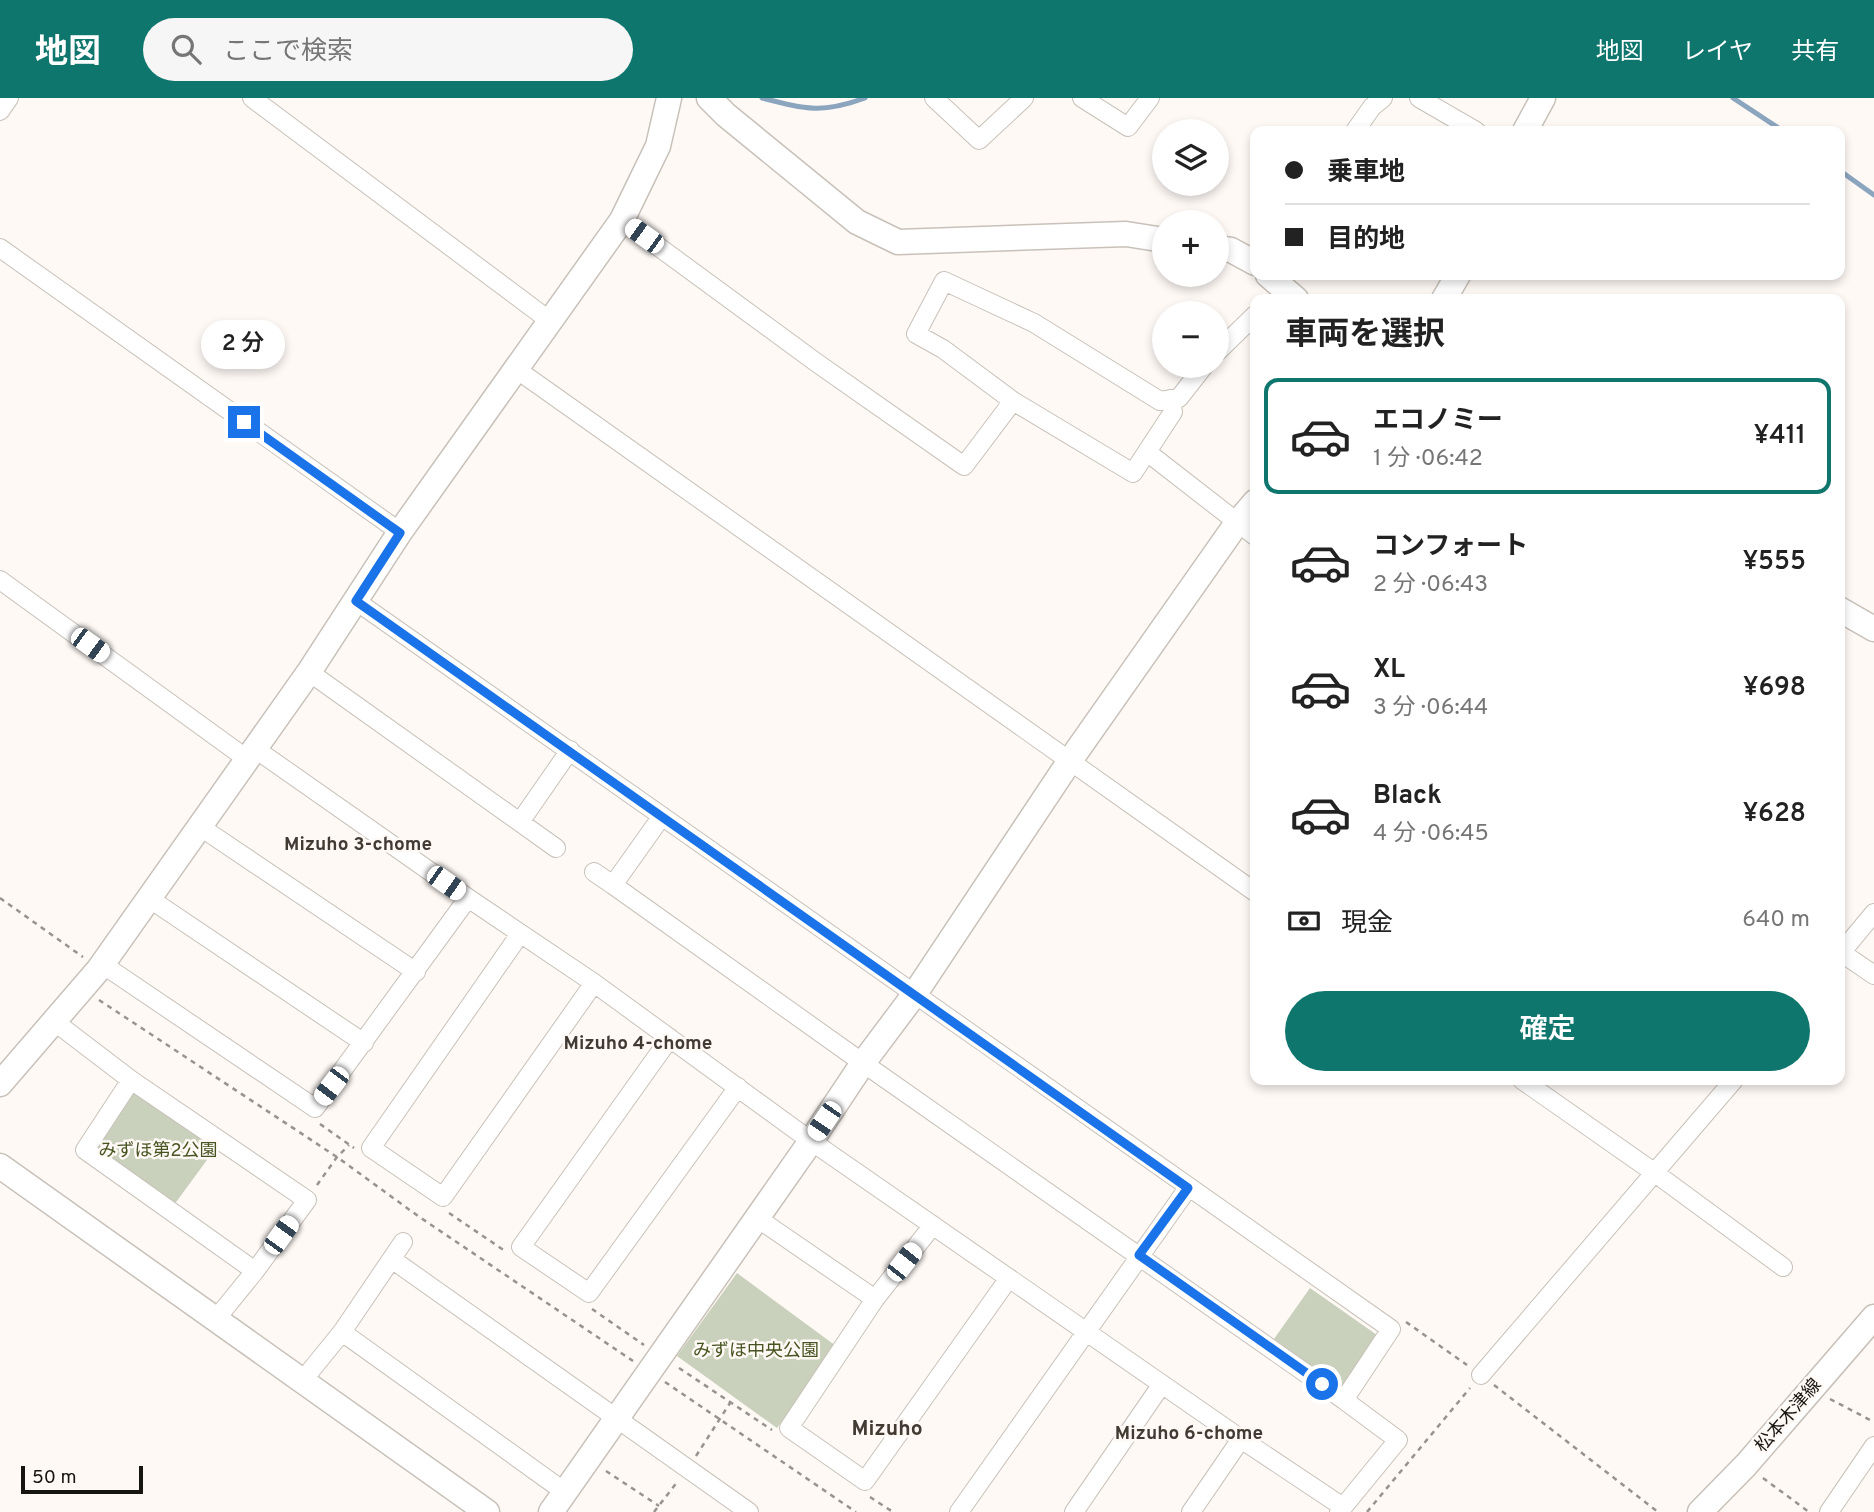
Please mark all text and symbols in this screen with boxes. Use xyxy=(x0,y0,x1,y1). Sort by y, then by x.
search box xyxy=(143,18,633,81)
icon: search xyxy=(167,30,205,68)
text: 地図 xyxy=(35,33,101,75)
text: ここで検索 xyxy=(223,36,353,69)
text: 地図 xyxy=(1596,38,1644,68)
text: レイヤ xyxy=(1682,38,1753,68)
text: 共有 xyxy=(1791,38,1839,68)
map controls xyxy=(1152,119,1229,378)
button: layers xyxy=(1152,119,1229,196)
text: 乗車地 xyxy=(1327,157,1405,190)
button: + xyxy=(1152,210,1229,287)
car xyxy=(621,215,668,257)
text: 目的地 xyxy=(1327,224,1405,257)
button: − xyxy=(1152,301,1229,378)
text: 車両を選択 xyxy=(1285,316,1445,356)
callout: 2 分 xyxy=(202,320,286,370)
text: 2 分 xyxy=(222,330,264,359)
icon: car xyxy=(1289,405,1352,468)
text: エコノミー xyxy=(1373,405,1503,438)
route end xyxy=(228,406,260,438)
text: ¥411 xyxy=(1754,420,1806,453)
text: 1 分 · 06:42 xyxy=(1373,445,1483,474)
icon: car xyxy=(1289,531,1352,594)
text: コンフォート xyxy=(1373,531,1528,564)
text: ¥555 xyxy=(1743,546,1806,579)
text: 2 分 · 06:43 xyxy=(1373,571,1488,600)
car xyxy=(67,624,114,666)
text: XL xyxy=(1373,654,1405,687)
icon: car xyxy=(1289,657,1352,720)
text: ¥698 xyxy=(1743,672,1806,705)
text: 3 分 · 06:44 xyxy=(1373,694,1488,723)
text: Black xyxy=(1373,780,1442,813)
icon: car xyxy=(1289,783,1352,846)
text: ¥628 xyxy=(1743,798,1806,831)
text: 4 分 · 06:45 xyxy=(1373,820,1489,849)
district label: Mizuho 3-chome xyxy=(284,833,432,857)
car xyxy=(423,862,470,904)
icon: cash xyxy=(1285,902,1323,940)
text: 640 m xyxy=(1742,906,1810,935)
text: 現金 xyxy=(1341,908,1393,941)
button: 確定 xyxy=(1285,991,1810,1071)
district label: Mizuho 4-chome xyxy=(564,1032,712,1056)
car xyxy=(310,1063,353,1109)
car xyxy=(804,1098,845,1144)
park label: みずほ第2公園 xyxy=(98,1140,218,1163)
car xyxy=(261,1212,302,1258)
car xyxy=(883,1239,926,1285)
park label: みずほ中央公園 xyxy=(693,1340,819,1363)
route start xyxy=(1306,1368,1338,1400)
street label: 松本木津線 xyxy=(1751,1374,1827,1458)
district label: Mizuho xyxy=(851,1416,923,1443)
district label: Mizuho 6-chome xyxy=(1115,1422,1263,1446)
scale bar xyxy=(21,1463,144,1495)
text: 50 m xyxy=(32,1466,77,1490)

